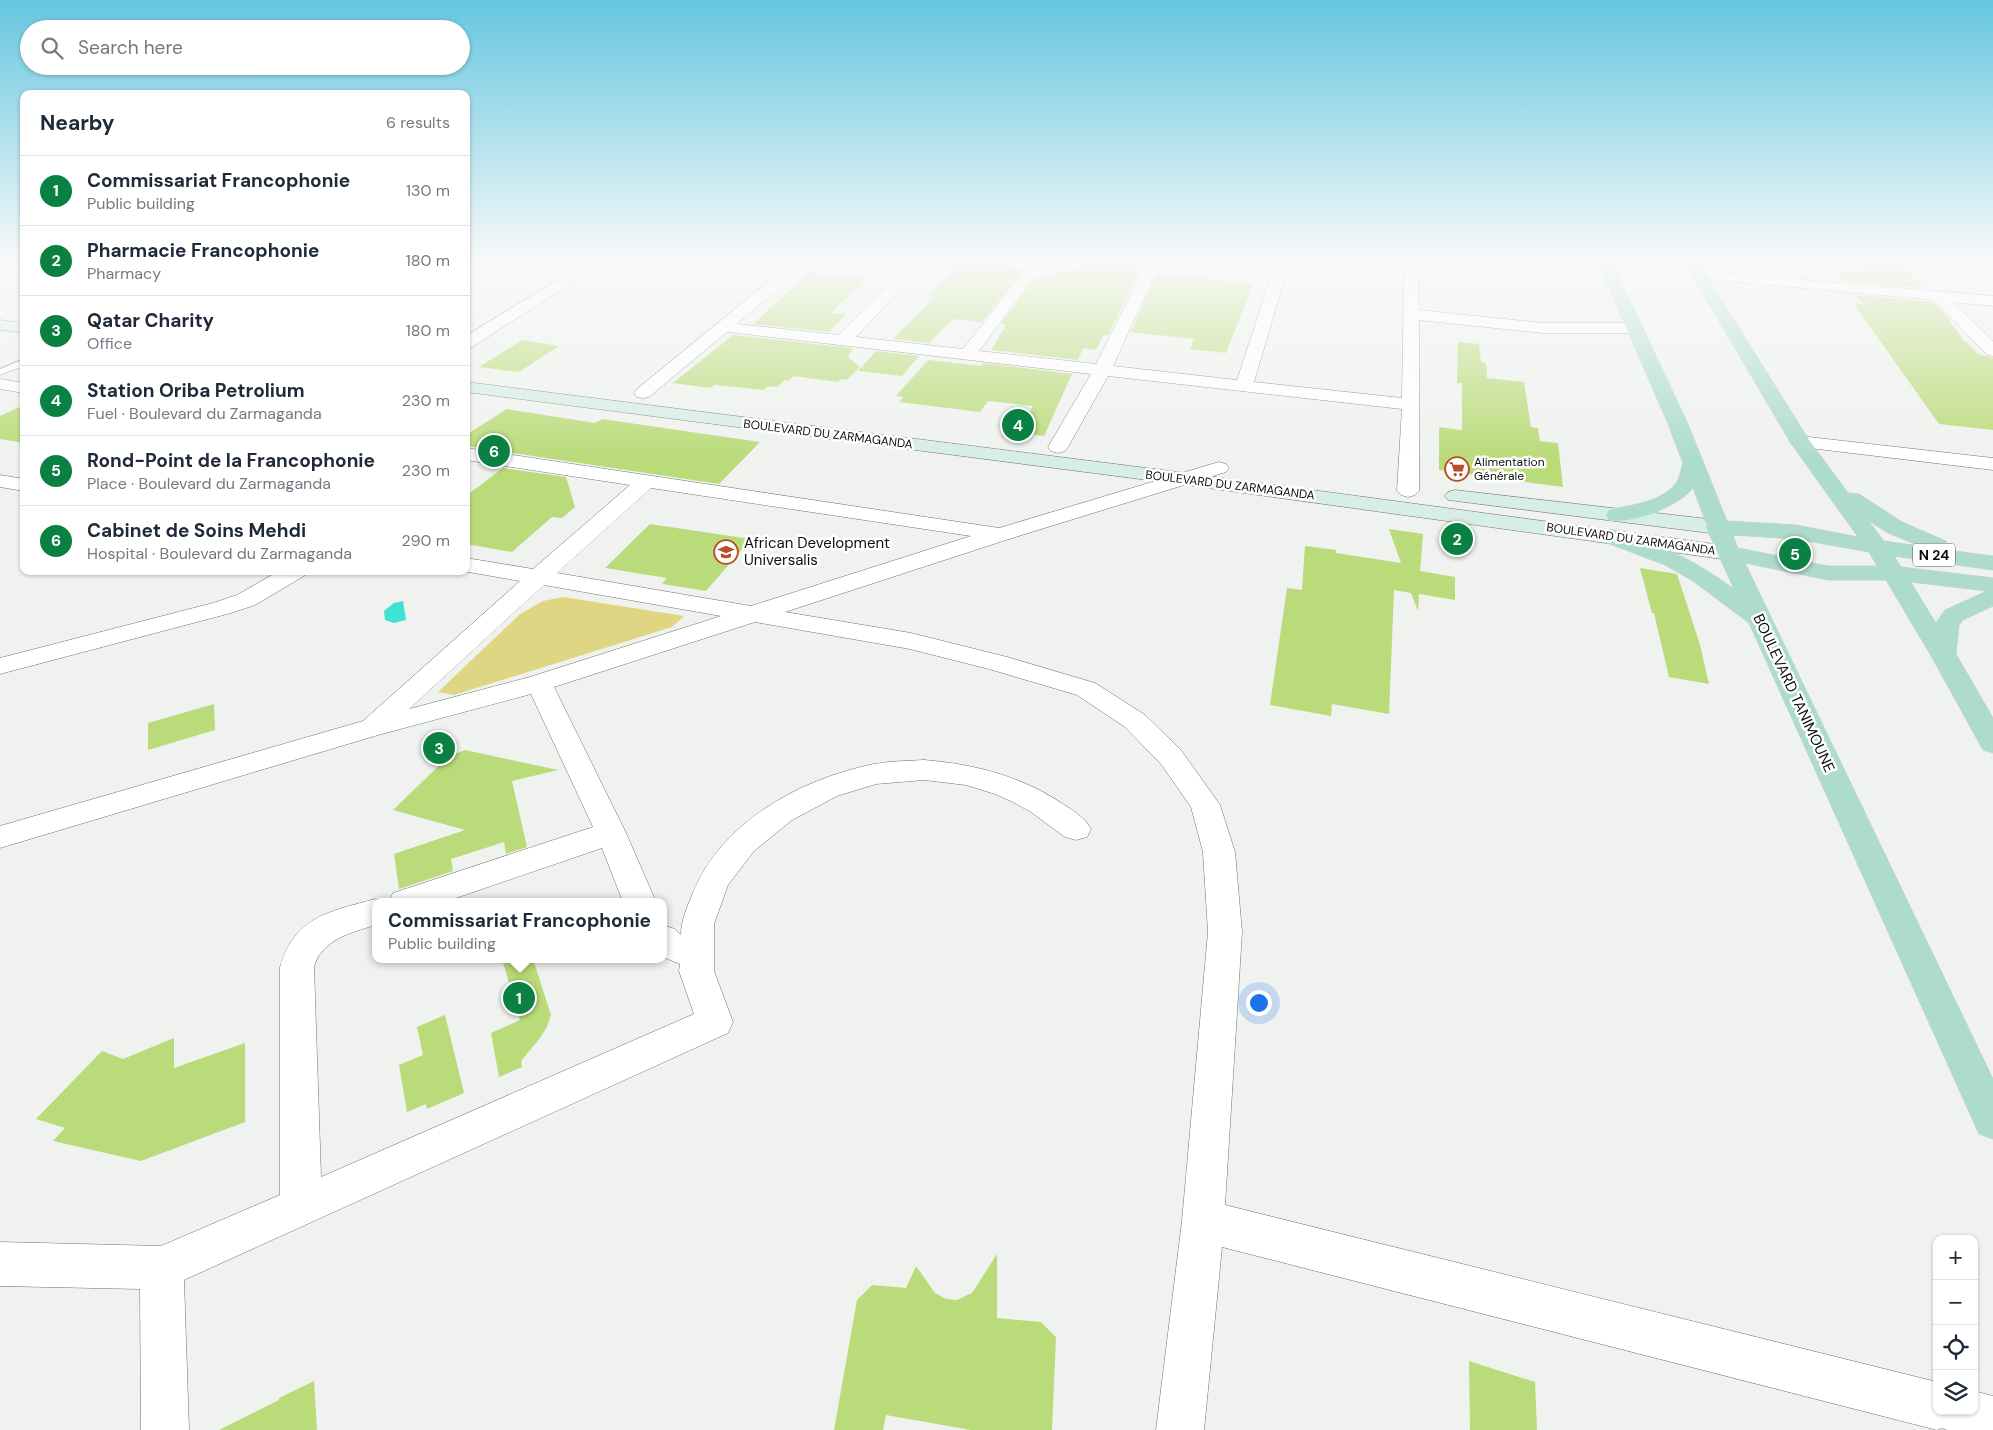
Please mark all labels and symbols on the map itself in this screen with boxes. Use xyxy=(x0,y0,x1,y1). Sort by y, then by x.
pin: 4 xyxy=(1002,406,1034,444)
street label: BOULEVARD DU ZARMAGANDA xyxy=(742,416,914,452)
pin: 6 xyxy=(478,432,510,470)
place label: Alimentation Générale xyxy=(1474,454,1545,484)
supermarket icon: Alimentation Générale xyxy=(1444,456,1470,482)
street label: BOULEVARD DU ZARMAGANDA xyxy=(1144,467,1316,503)
street label: BOULEVARD DU ZARMAGANDA xyxy=(1546,519,1716,559)
pin: 2 xyxy=(1441,520,1473,558)
place label: African Development Universalis xyxy=(744,533,890,570)
pin: 5 xyxy=(1779,535,1811,573)
school or university icon: African Development Universalis xyxy=(713,539,739,565)
road number: N 24 xyxy=(1913,544,1955,566)
street label: BOULEVARD TANIMOUNE xyxy=(1748,611,1840,775)
pin: 3 xyxy=(423,729,455,767)
pin: 1 xyxy=(503,979,535,1017)
your location xyxy=(1246,990,1272,1016)

